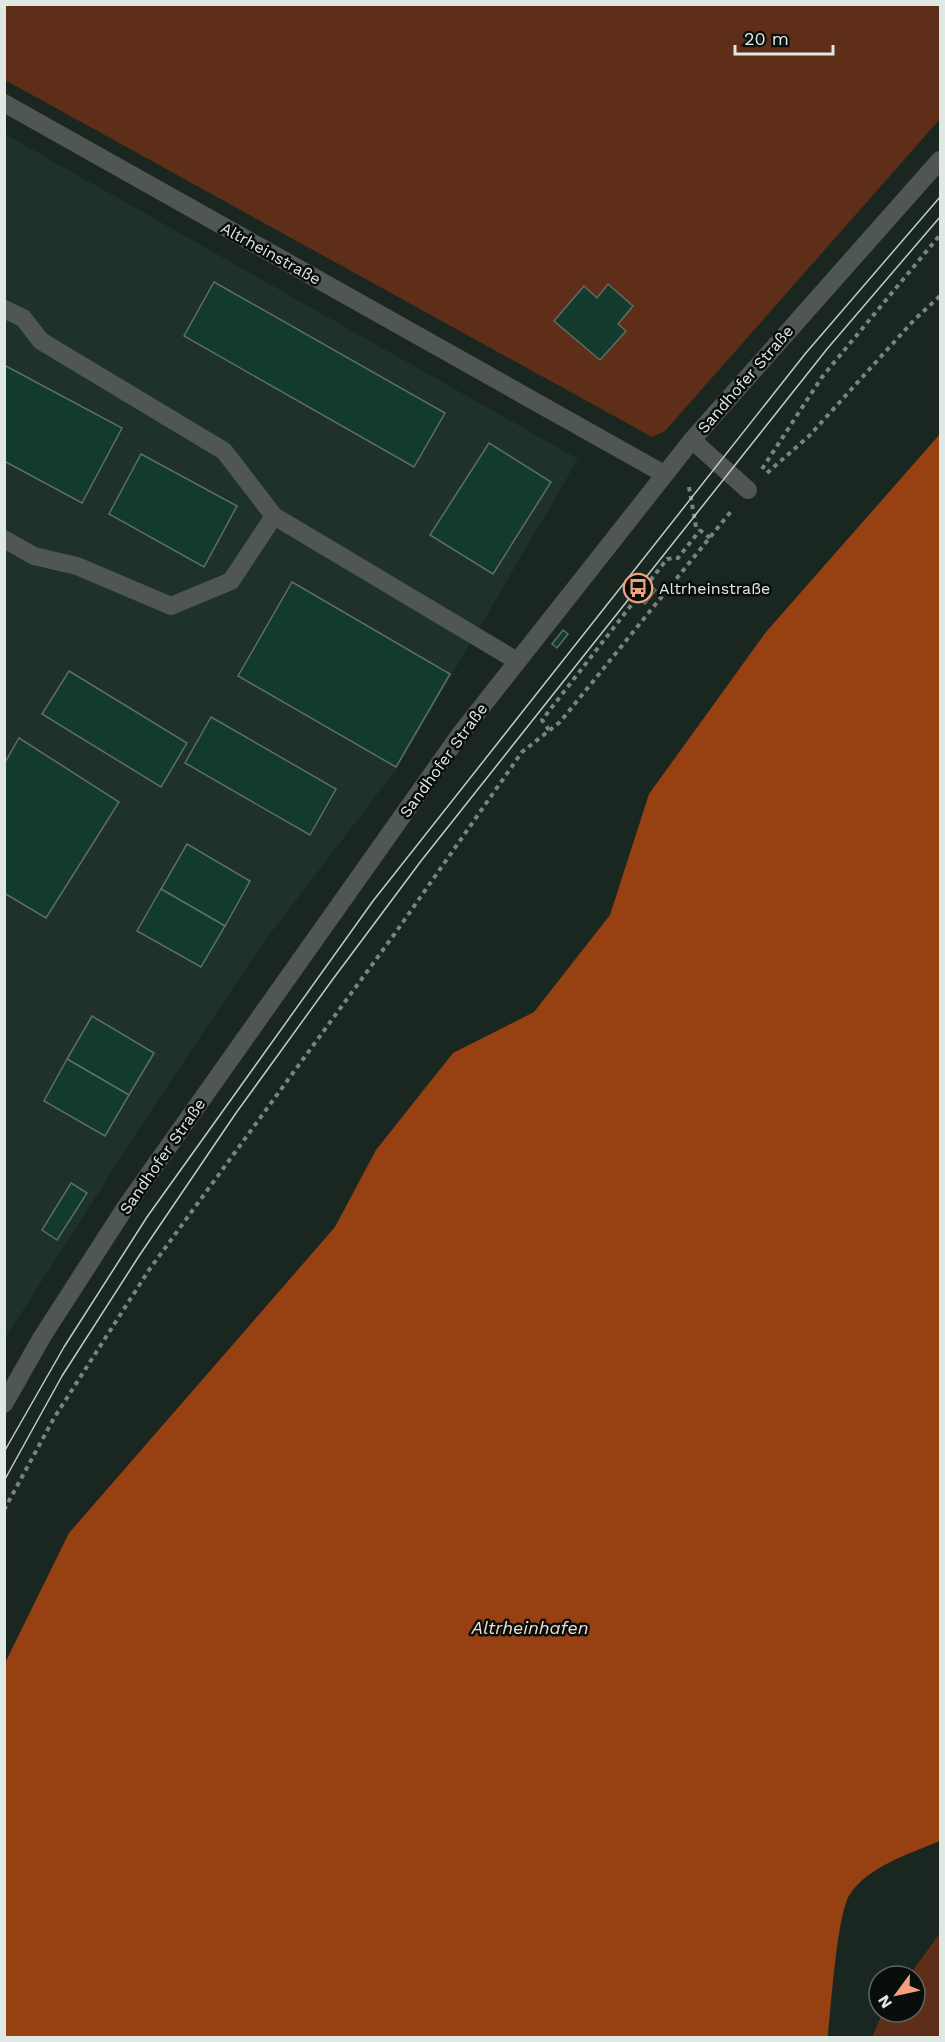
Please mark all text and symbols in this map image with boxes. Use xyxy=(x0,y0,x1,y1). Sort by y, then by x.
scale bar xyxy=(735,18,832,56)
text: 20 m xyxy=(744,28,789,49)
street label: Altrheinstraße xyxy=(217,218,324,289)
street label: Sandhofer Straße xyxy=(693,321,797,437)
bus stop icon: Altrheinstraße xyxy=(622,572,654,604)
place label: Altrheinstraße xyxy=(659,579,770,598)
street label: Sandhofer Straße xyxy=(396,699,491,821)
street label: Sandhofer Straße xyxy=(115,1095,209,1218)
water label: Altrheinhafen xyxy=(470,1617,589,1638)
north arrow xyxy=(867,1964,927,2024)
text: N xyxy=(874,1992,896,2012)

